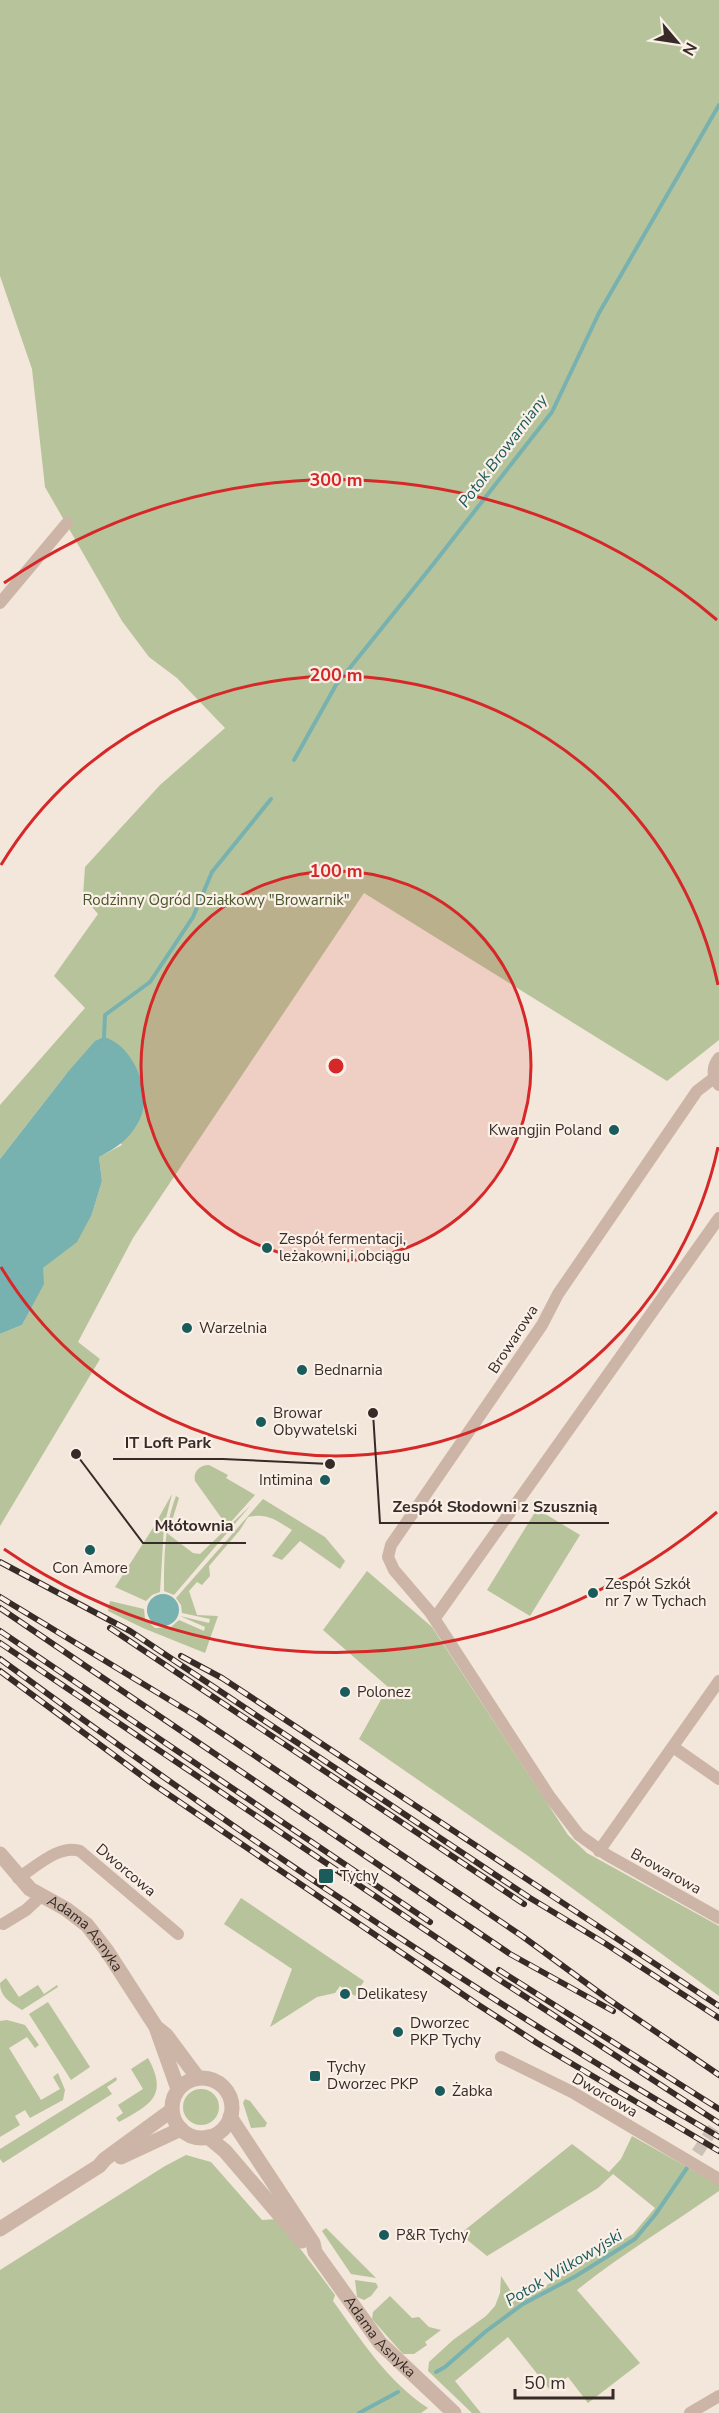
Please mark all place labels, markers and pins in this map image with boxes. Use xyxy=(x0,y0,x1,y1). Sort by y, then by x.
centre of rings xyxy=(326,1056,346,1076)
place label: Kwangjin Poland xyxy=(489,1120,602,1140)
marker: Kwangjin Poland xyxy=(607,1123,621,1137)
place label: Zespół fermentacji, leżakowni i obciągu xyxy=(279,1229,410,1266)
marker: Zespół fermentacji, leżakowni i obciągu xyxy=(260,1241,274,1255)
place label: Warzelnia xyxy=(199,1318,267,1338)
marker: Warzelnia xyxy=(180,1321,194,1335)
place label: Bednarnia xyxy=(314,1360,383,1380)
marker: Bednarnia xyxy=(295,1363,309,1377)
place label: Browar Obywatelski xyxy=(273,1403,357,1440)
marker: Browar Obywatelski xyxy=(254,1415,268,1429)
callout: IT Loft Park xyxy=(113,1425,223,1459)
place label: Intimina xyxy=(259,1470,313,1490)
marker: Intimina xyxy=(318,1473,332,1487)
callout: Zespół Słodowni z Szusznią xyxy=(380,1489,609,1523)
callout: Młótownia xyxy=(143,1509,246,1543)
marker: Con Amore xyxy=(83,1543,97,1557)
place label: Con Amore xyxy=(52,1558,128,1578)
place label: Zespół Szkół nr 7 w Tychach xyxy=(605,1574,707,1611)
marker: Zespół Szkół nr 7 w Tychach xyxy=(586,1586,600,1600)
place label: Polonez xyxy=(357,1682,411,1702)
marker: Polonez xyxy=(338,1685,352,1699)
place label: Tychy xyxy=(340,1866,379,1886)
marker: Tychy xyxy=(317,1867,335,1885)
place label: Delikatesy xyxy=(357,1984,428,2004)
marker: Delikatesy xyxy=(338,1987,352,2001)
place label: Dworzec PKP Tychy xyxy=(410,2013,481,2050)
marker: Dworzec PKP Tychy xyxy=(391,2025,405,2039)
place label: Tychy Dworzec PKP xyxy=(327,2057,419,2094)
marker: Tychy Dworzec PKP xyxy=(308,2069,322,2083)
place label: Żabka xyxy=(452,2081,493,2101)
marker: Żabka xyxy=(433,2084,447,2098)
place label: P&R Tychy xyxy=(396,2225,469,2245)
marker: P&R Tychy xyxy=(377,2228,391,2242)

